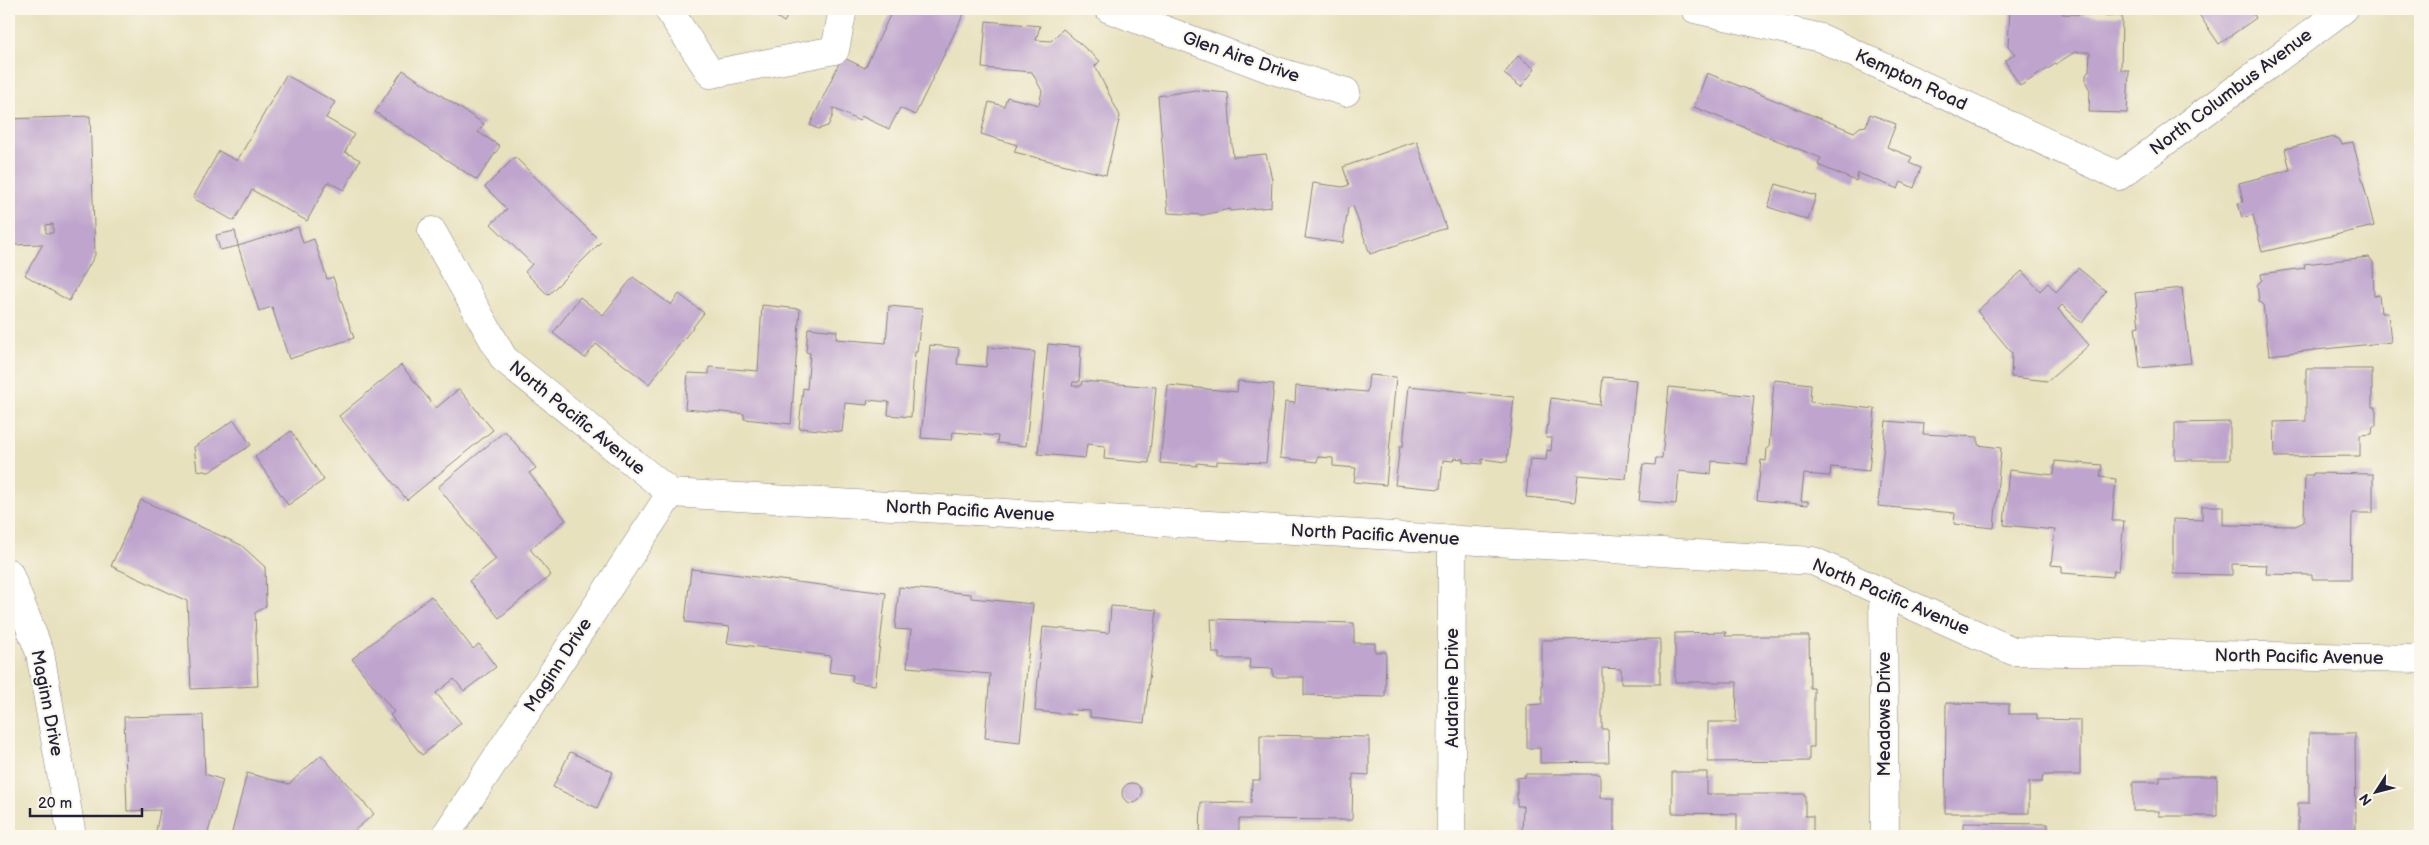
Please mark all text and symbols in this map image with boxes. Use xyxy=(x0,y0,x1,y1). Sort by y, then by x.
street label: North Columbus Avenue xyxy=(2146,24,2316,160)
street label: Glen Aire Drive xyxy=(1180,27,1303,87)
street label: Kempton Road xyxy=(1852,45,1970,115)
street label: North Pacific Avenue xyxy=(505,357,650,480)
street label: North Pacific Avenue xyxy=(885,496,1055,526)
street label: North Pacific Avenue xyxy=(1290,520,1460,550)
street label: North Pacific Avenue xyxy=(1809,554,1973,640)
street label: Maginn Drive xyxy=(520,614,596,716)
street label: Audraine Drive xyxy=(1442,628,1463,748)
street label: North Pacific Avenue xyxy=(2214,645,2384,669)
street label: Maginn Drive xyxy=(26,648,68,758)
street label: Meadows Drive xyxy=(1874,651,1895,777)
north arrow xyxy=(2352,768,2402,818)
scale bar xyxy=(30,785,142,817)
text: N xyxy=(2356,790,2376,809)
text: 20 m xyxy=(38,794,72,813)

